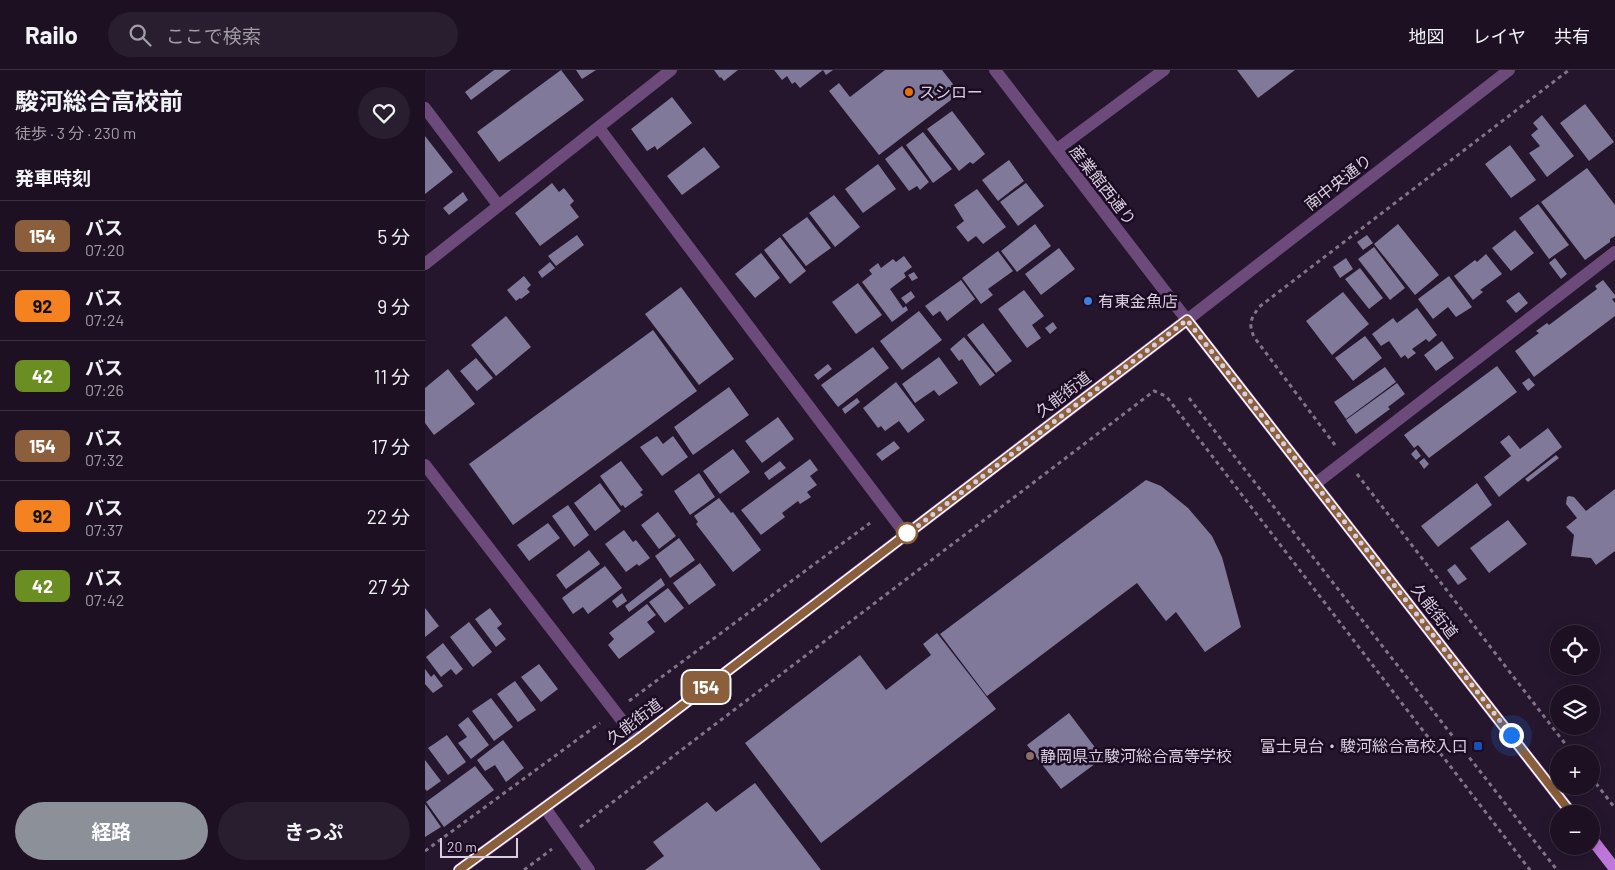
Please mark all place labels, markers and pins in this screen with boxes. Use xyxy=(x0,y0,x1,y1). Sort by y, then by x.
place label: スシロー xyxy=(919,82,983,101)
marker: スシロー xyxy=(903,86,915,98)
place label: 有東金魚店 xyxy=(1098,291,1178,310)
marker: 有東金魚店 xyxy=(1082,295,1094,307)
unlabelled marker xyxy=(896,522,918,544)
place label: 富士見台・駿河総合高校入口 xyxy=(1260,736,1468,755)
marker: 富士見台・駿河総合高校入口 xyxy=(1472,740,1484,752)
place label: 静岡県立駿河総合高等学校 xyxy=(1040,746,1232,765)
marker: 静岡県立駿河総合高等学校 xyxy=(1024,750,1036,762)

